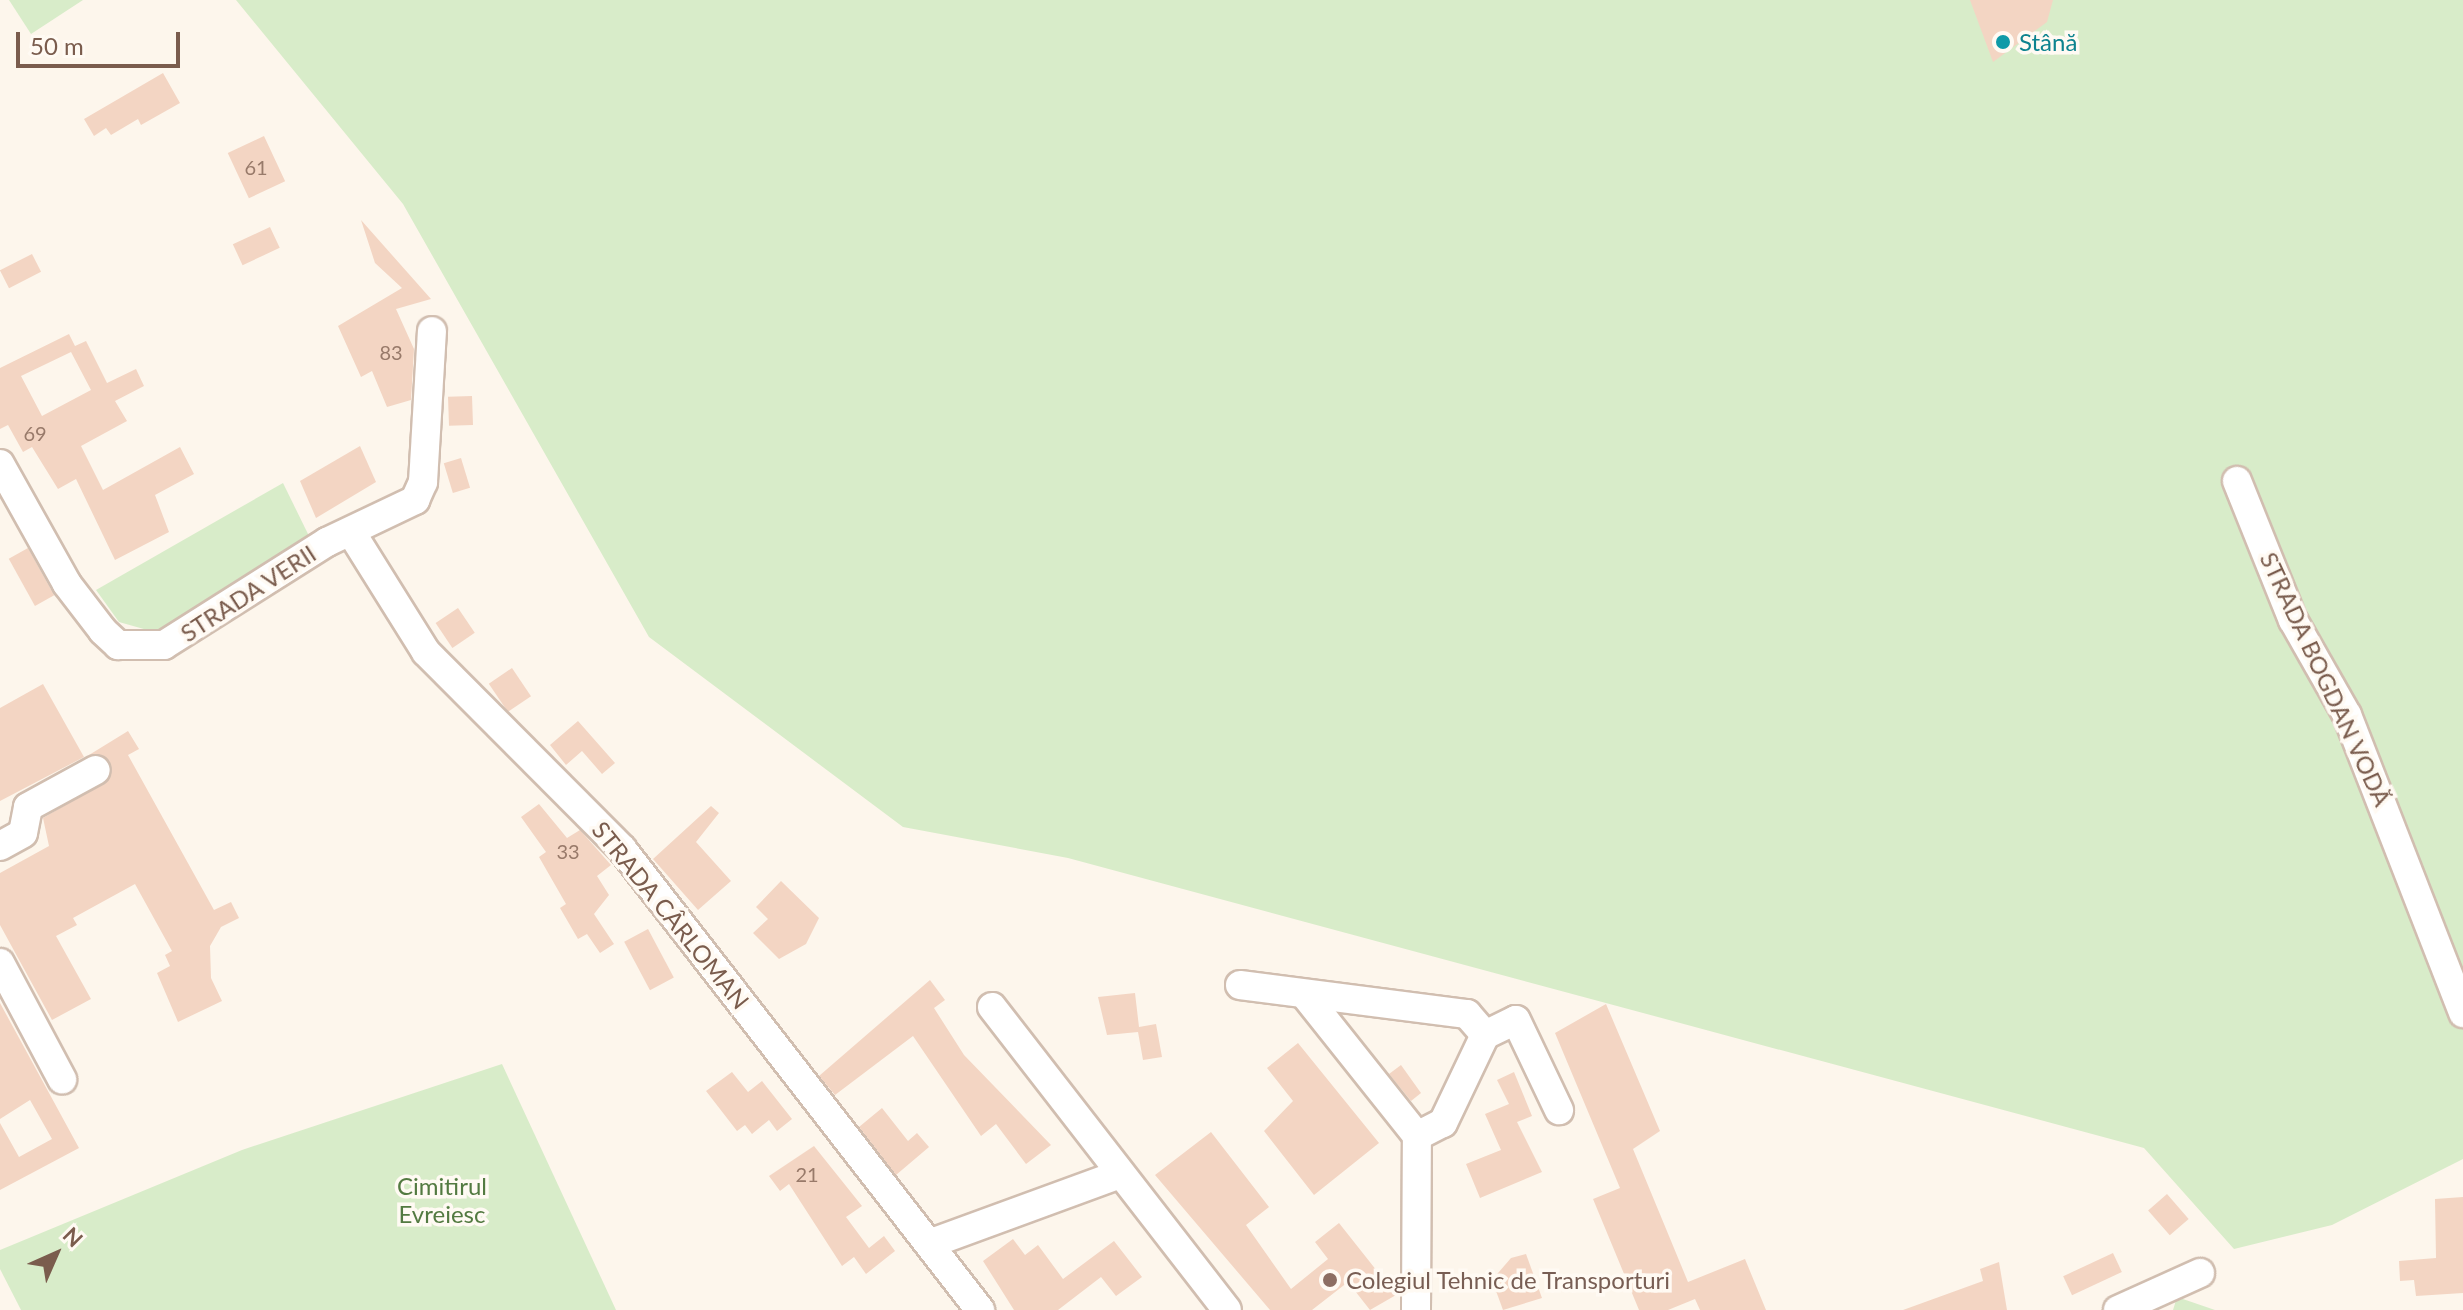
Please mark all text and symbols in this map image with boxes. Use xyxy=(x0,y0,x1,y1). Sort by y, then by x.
scale bar xyxy=(20,16,184,66)
place label: Stână xyxy=(2019,28,2077,56)
text: 50 m xyxy=(30,31,84,60)
marker: Stână xyxy=(1994,33,2012,51)
house number: 61 xyxy=(244,155,268,179)
house number: 83 xyxy=(379,340,403,364)
house number: 69 xyxy=(23,421,47,445)
street label: STRADA VERII xyxy=(174,538,322,648)
street label: STRADA BOGDAN VODĂ xyxy=(2254,547,2398,811)
street label: STRADA CÂRLOMAN xyxy=(586,815,756,1015)
house number: 33 xyxy=(556,839,580,863)
house number: 21 xyxy=(795,1162,819,1186)
park label: Cimitirul Evreiesc xyxy=(397,1172,487,1228)
north arrow xyxy=(16,1214,96,1294)
text: N xyxy=(58,1221,89,1252)
place label: Colegiul Tehnic de Transporturi xyxy=(1346,1266,1672,1294)
marker: Colegiul Tehnic de Transporturi xyxy=(1321,1271,1339,1289)

